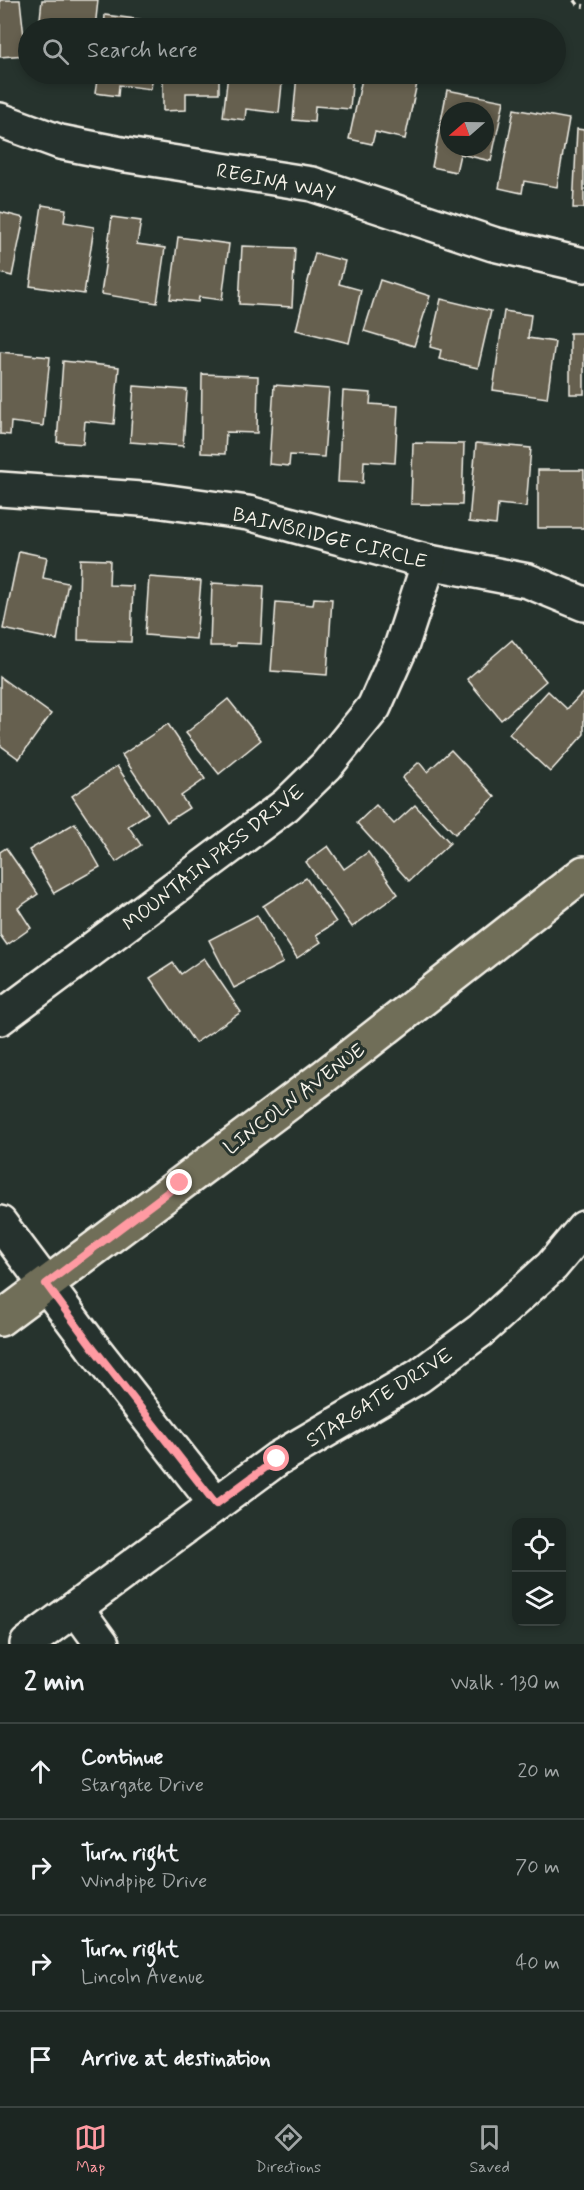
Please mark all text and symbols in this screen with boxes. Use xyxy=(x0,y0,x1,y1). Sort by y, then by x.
search box xyxy=(18,18,566,84)
icon: search xyxy=(39,35,72,68)
text: Search here xyxy=(87,37,198,65)
north arrow xyxy=(440,102,494,156)
street label: REGINA WAY xyxy=(214,158,337,207)
street label: BAINBRIDGE CIRCLE xyxy=(230,501,430,576)
street label: MOUNTAIN PASS DRIVE xyxy=(117,779,310,938)
street label: LINCOLN AVENUE xyxy=(219,1037,371,1161)
route end xyxy=(166,1169,192,1195)
street label: STARGATE DRIVE xyxy=(301,1342,458,1454)
route start xyxy=(263,1445,289,1471)
map controls xyxy=(512,1518,566,1626)
button: locate xyxy=(512,1518,566,1572)
button: layers xyxy=(512,1572,566,1626)
text: 2 min xyxy=(24,1666,85,1700)
text: Walk · 130 m xyxy=(451,1670,560,1697)
text: Continue xyxy=(81,1744,163,1772)
icon: ahead xyxy=(24,1755,57,1788)
text: 20 m xyxy=(517,1758,560,1785)
text: Stargate Drive xyxy=(81,1772,204,1799)
text: Turn right xyxy=(81,1840,179,1868)
icon: right xyxy=(24,1851,57,1884)
text: 70 m xyxy=(515,1854,560,1881)
text: Windpipe Drive xyxy=(81,1868,207,1895)
text: Turn right xyxy=(81,1936,179,1964)
icon: right xyxy=(24,1947,57,1980)
text: 40 m xyxy=(516,1950,560,1977)
text: Lincoln Avenue xyxy=(81,1964,204,1991)
icon: arrive xyxy=(24,2043,57,2076)
text: Arrive at destination xyxy=(81,2045,271,2073)
tab: Map xyxy=(74,2121,107,2178)
tab: Directions xyxy=(255,2121,321,2178)
tab: Saved xyxy=(469,2121,510,2178)

